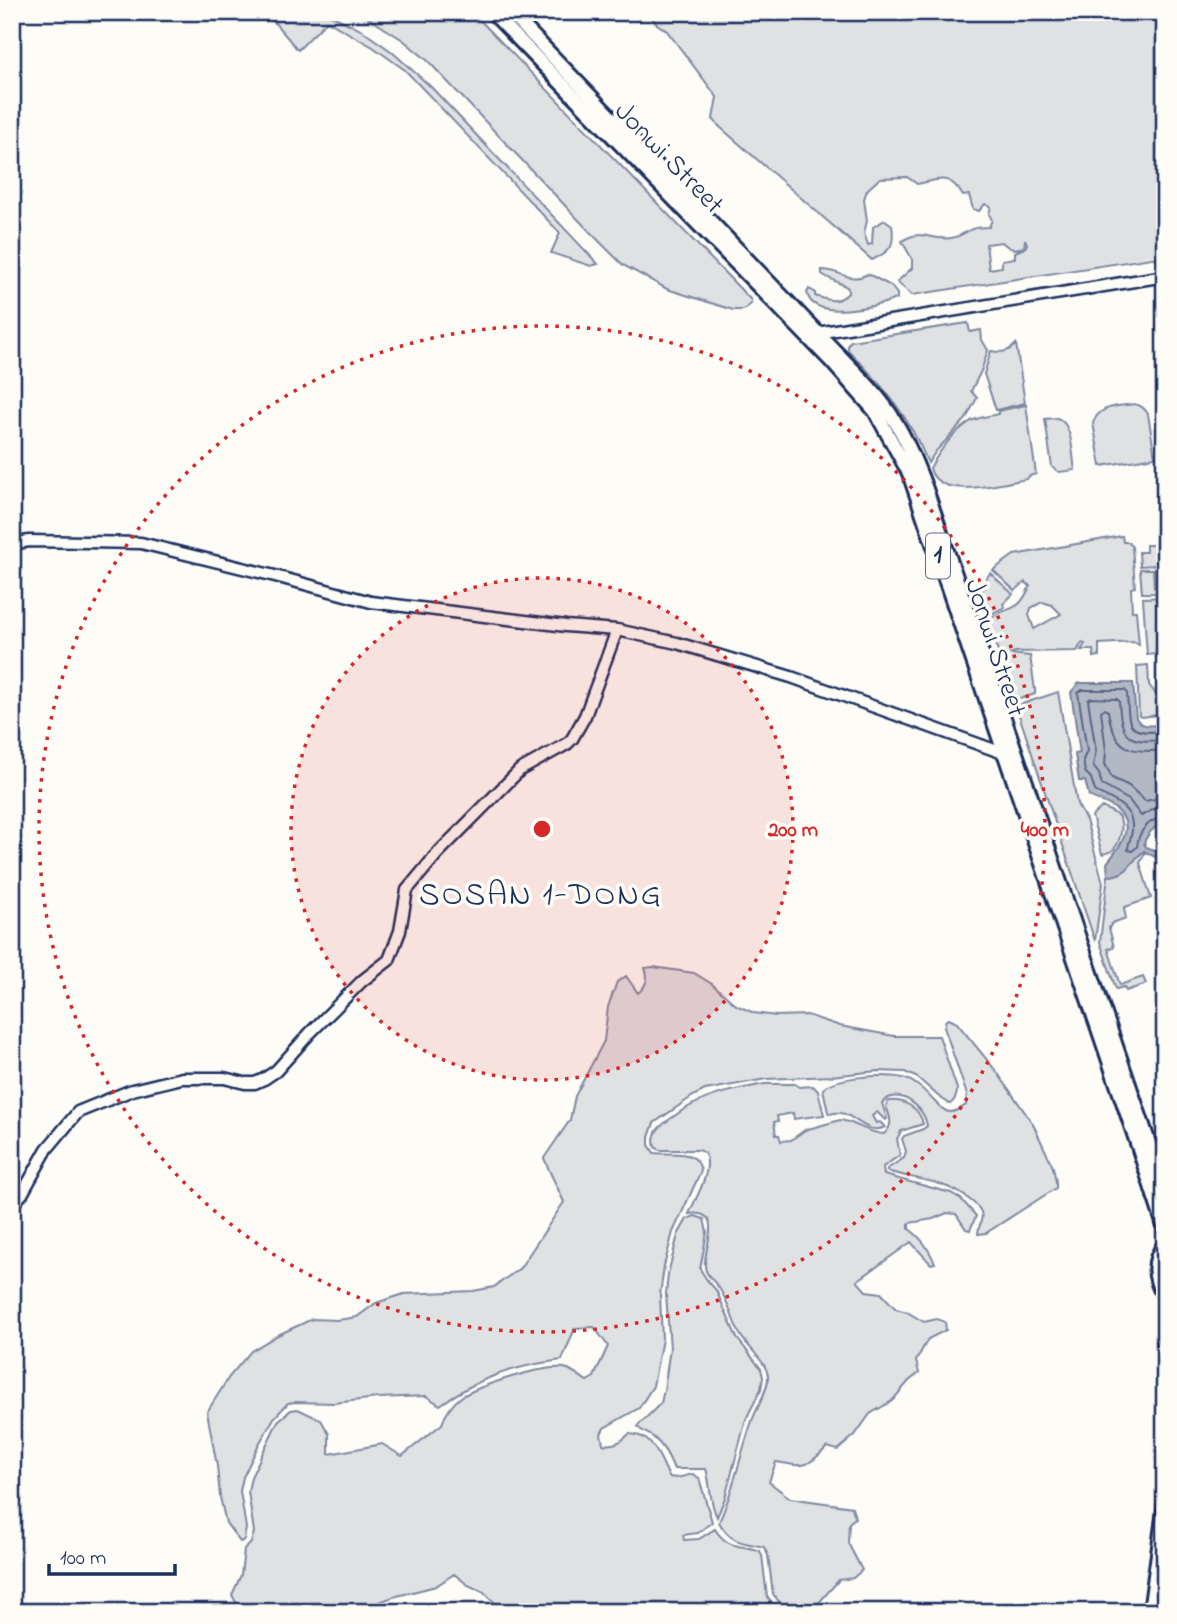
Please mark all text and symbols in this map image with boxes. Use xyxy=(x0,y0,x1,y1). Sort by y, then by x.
street label: Jonwi Street xyxy=(604,93,732,225)
road number: 1 xyxy=(926,534,950,578)
street label: Jonwi Street xyxy=(952,574,1036,722)
text: 200 m xyxy=(767,816,818,846)
text: 400 m xyxy=(1021,816,1069,846)
centre of rings xyxy=(530,817,554,841)
district label: SOSAN 1-DONG xyxy=(419,873,663,920)
scale bar xyxy=(49,1533,175,1577)
text: 100 m xyxy=(60,1544,106,1574)

